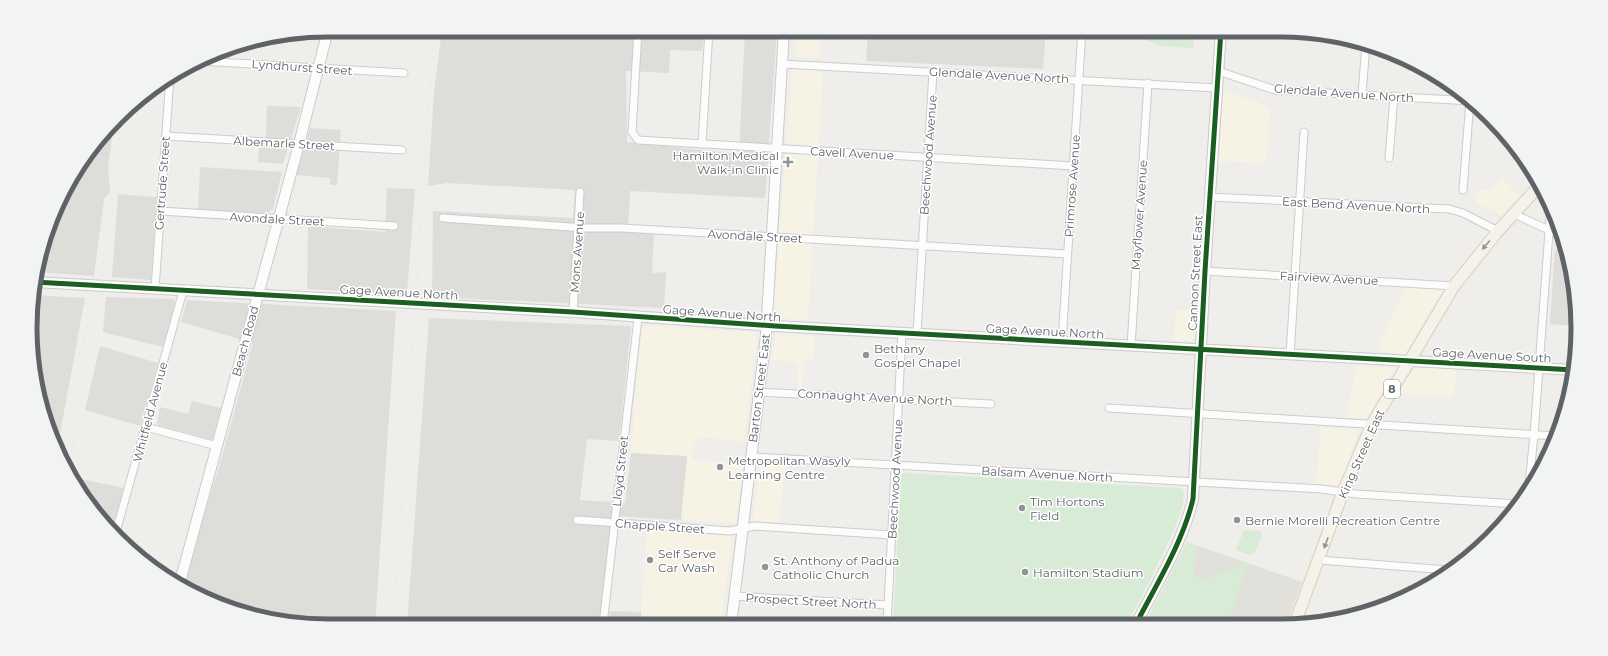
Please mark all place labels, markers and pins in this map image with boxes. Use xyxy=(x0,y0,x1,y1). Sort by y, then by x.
place label: Hamilton Medical Walk-in Clinic xyxy=(673,148,779,177)
marker: Hamilton Medical Walk-in Clinic xyxy=(782,156,794,168)
place label: Bethany Gospel Chapel xyxy=(874,341,961,370)
marker: Bethany Gospel Chapel xyxy=(861,350,871,360)
place label: Metropolitan Wasyly Learning Centre xyxy=(728,453,851,482)
marker: Metropolitan Wasyly Learning Centre xyxy=(715,462,725,472)
place label: Tim Hortons Field xyxy=(1030,494,1105,523)
marker: Tim Hortons Field xyxy=(1017,503,1027,513)
place label: Bernie Morelli Recreation Centre xyxy=(1245,513,1440,528)
marker: Bernie Morelli Recreation Centre xyxy=(1232,515,1242,525)
place label: Self Serve Car Wash xyxy=(658,546,716,575)
place label: St. Anthony of Padua Catholic Church xyxy=(773,553,899,582)
marker: Self Serve Car Wash xyxy=(645,555,655,565)
marker: St. Anthony of Padua Catholic Church xyxy=(760,562,770,572)
place label: Hamilton Stadium xyxy=(1033,565,1144,580)
marker: Hamilton Stadium xyxy=(1020,567,1030,577)

